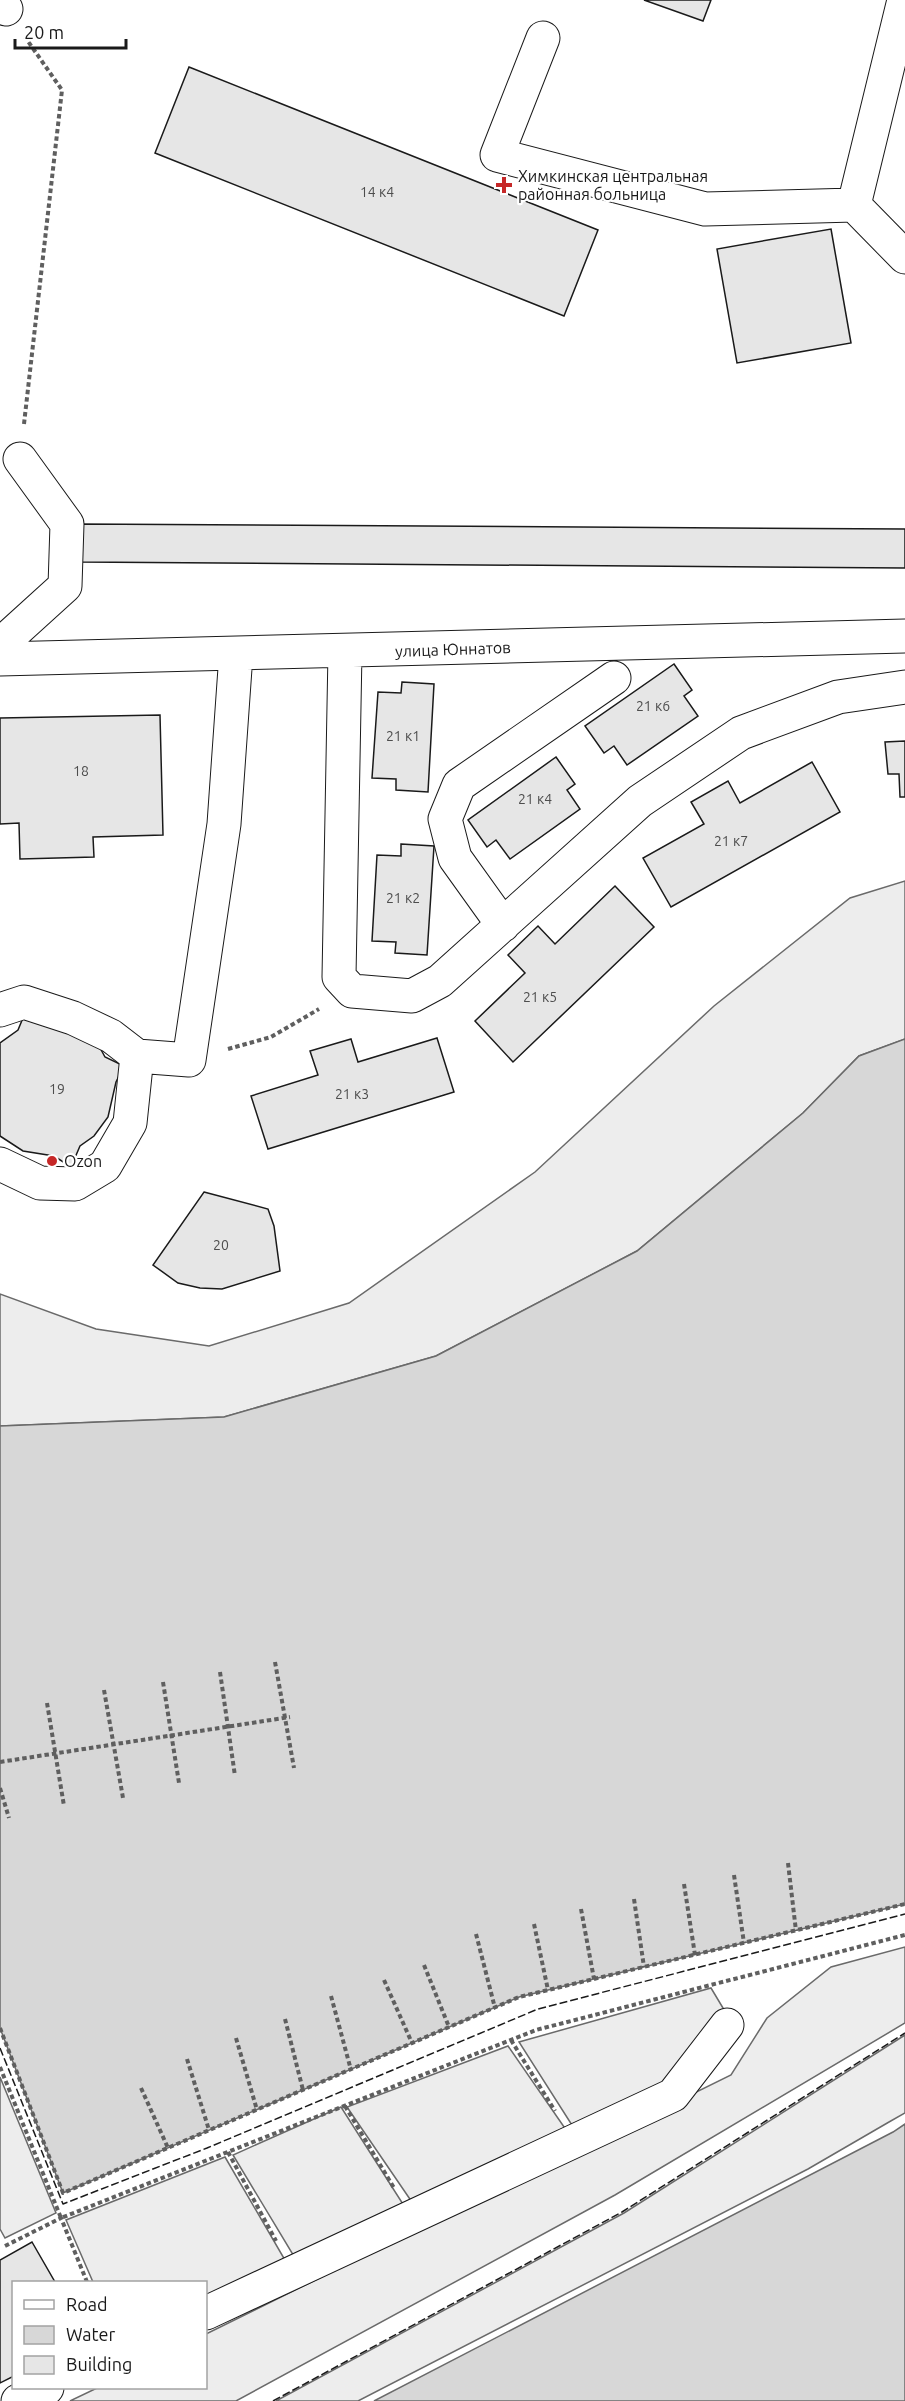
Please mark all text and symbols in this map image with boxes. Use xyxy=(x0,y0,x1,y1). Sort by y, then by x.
scale bar xyxy=(15,12,126,50)
text: 20 m xyxy=(24,22,64,42)
place label: Химкинская центральная районная больница xyxy=(518,167,708,203)
marker: Химкинская центральная районная больница xyxy=(495,176,513,194)
house number: 14 к4 xyxy=(360,184,394,200)
street label: улица Юннатов xyxy=(395,638,511,660)
house number: 21 к6 xyxy=(636,698,670,714)
house number: 21 к1 xyxy=(386,728,420,744)
house number: 18 xyxy=(73,763,89,779)
house number: 21 к4 xyxy=(518,791,552,807)
house number: 21 к7 xyxy=(714,833,748,849)
house number: 21 к2 xyxy=(386,890,420,906)
house number: 21 к5 xyxy=(523,989,557,1005)
house number: 19 xyxy=(49,1081,65,1097)
house number: 21 к3 xyxy=(335,1086,369,1102)
place label: Ozon xyxy=(64,1152,102,1170)
marker: Ozon xyxy=(45,1154,59,1168)
house number: 20 xyxy=(213,1237,229,1253)
legend xyxy=(12,2281,207,2389)
text: Road xyxy=(66,2294,108,2314)
text: Water xyxy=(66,2324,116,2344)
text: Building xyxy=(66,2354,132,2374)

